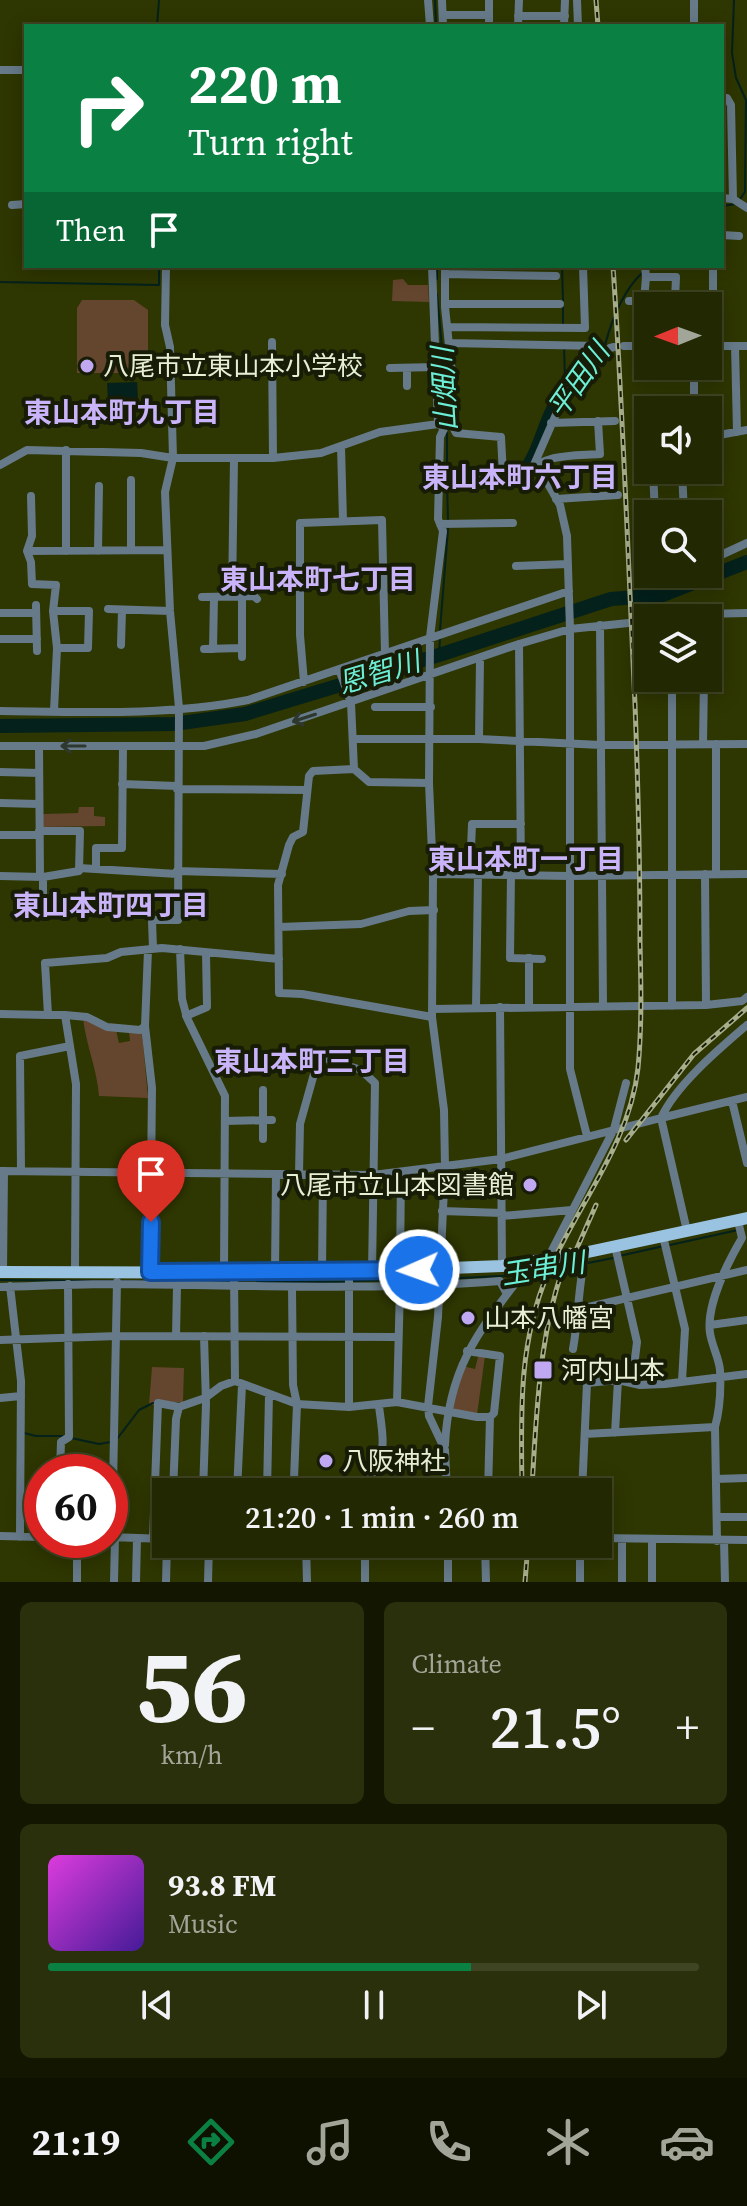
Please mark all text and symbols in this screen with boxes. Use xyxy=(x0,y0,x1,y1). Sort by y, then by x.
text: 220 m xyxy=(188,45,342,122)
icon: right xyxy=(56,56,160,160)
text: Turn right xyxy=(188,118,353,167)
icon: arrive xyxy=(142,208,186,252)
text: Then xyxy=(56,210,126,251)
north arrow xyxy=(634,292,722,380)
map controls xyxy=(634,292,722,692)
water label: 平田川 xyxy=(538,332,619,425)
water label: 山畑川 xyxy=(423,343,465,432)
place label: 八尾市立東山本小学校 xyxy=(103,348,363,384)
marker: 八尾市立東山本小学校 xyxy=(78,357,96,375)
district label: 東山本町九丁目 xyxy=(24,393,220,431)
button: sound xyxy=(634,396,722,484)
district label: 東山本町六丁目 xyxy=(422,458,618,496)
button: search xyxy=(634,500,722,588)
district label: 東山本町七丁目 xyxy=(220,560,416,598)
button: layers xyxy=(634,604,722,692)
water label: 恩智川 xyxy=(333,641,428,702)
one-way arrow xyxy=(292,712,317,727)
one-way arrow xyxy=(60,738,87,754)
district label: 東山本町一丁目 xyxy=(428,840,624,878)
district label: 東山本町四丁目 xyxy=(13,886,209,924)
district label: 東山本町三丁目 xyxy=(214,1042,410,1080)
pin xyxy=(117,1140,185,1222)
icon: arrive xyxy=(129,1152,173,1196)
place label: 八尾市立山本図書館 xyxy=(280,1167,514,1203)
marker: 八尾市立山本図書館 xyxy=(521,1176,539,1194)
position arrow xyxy=(377,1228,461,1312)
water label: 玉串川 xyxy=(499,1242,590,1293)
place label: 山本八幡宮 xyxy=(484,1300,614,1336)
marker: 山本八幡宮 xyxy=(459,1309,477,1327)
place label: 河内山本 xyxy=(561,1352,665,1388)
marker: 河内山本 xyxy=(532,1359,554,1381)
place label: 八阪神社 xyxy=(342,1443,446,1479)
marker: 八阪神社 xyxy=(317,1452,335,1470)
speed limit sign: 60 xyxy=(24,1454,128,1558)
text: 21:20 · 1 min · 260 m xyxy=(245,1497,519,1538)
text: 56 xyxy=(135,1613,248,1756)
text: Climate xyxy=(412,1646,502,1682)
text: 21.5° xyxy=(490,1686,621,1768)
text: − xyxy=(412,1697,435,1758)
text: + xyxy=(676,1697,699,1758)
text: km/h xyxy=(161,1737,223,1773)
text: 93.8 FM xyxy=(168,1865,276,1906)
text: Music xyxy=(168,1906,238,1942)
icon: previous xyxy=(135,1983,179,2027)
icon: pause xyxy=(352,1983,396,2027)
icon: next xyxy=(569,1983,613,2027)
icon: directions xyxy=(183,2114,239,2170)
icon: music xyxy=(302,2114,358,2170)
icon: phone xyxy=(421,2114,477,2170)
icon: climate xyxy=(540,2114,596,2170)
icon: car xyxy=(659,2114,715,2170)
text: 21:19 xyxy=(32,2118,120,2167)

